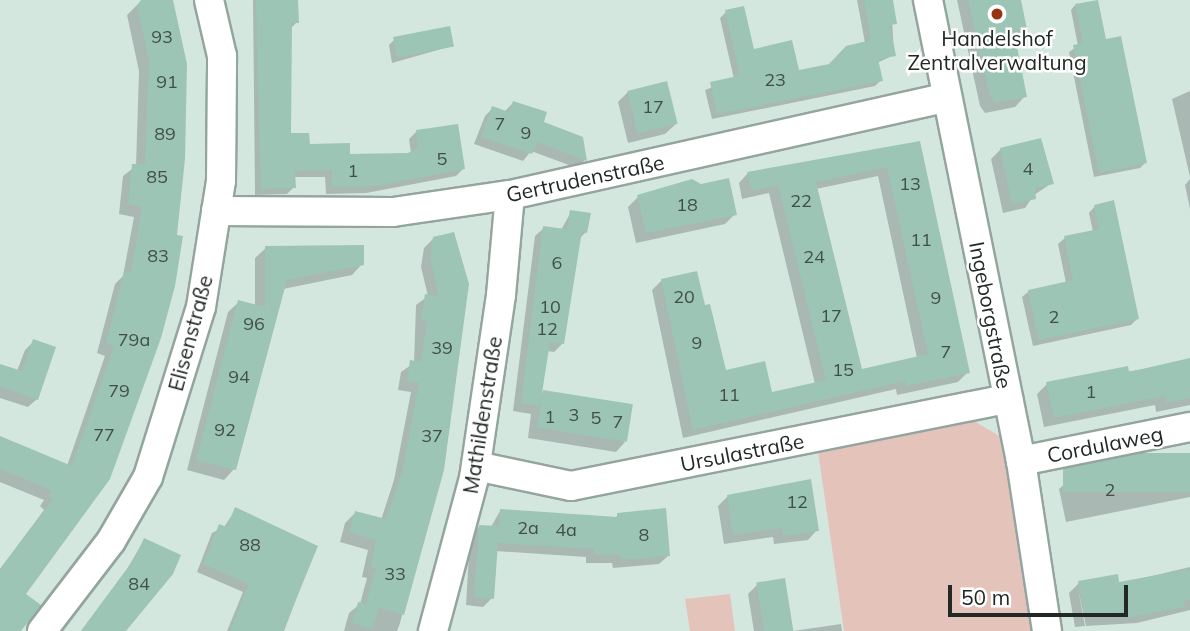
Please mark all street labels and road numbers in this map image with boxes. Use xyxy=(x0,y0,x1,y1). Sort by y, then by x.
street label: Gertrudenstraße xyxy=(504,149,666,207)
street label: Ingeborgstraße xyxy=(964,239,1018,391)
street label: Elisenstraße xyxy=(162,272,218,394)
street label: Mathildenstraße xyxy=(457,334,507,496)
street label: Cordulaweg xyxy=(1045,420,1165,468)
street label: Ursulastraße xyxy=(678,428,806,476)

